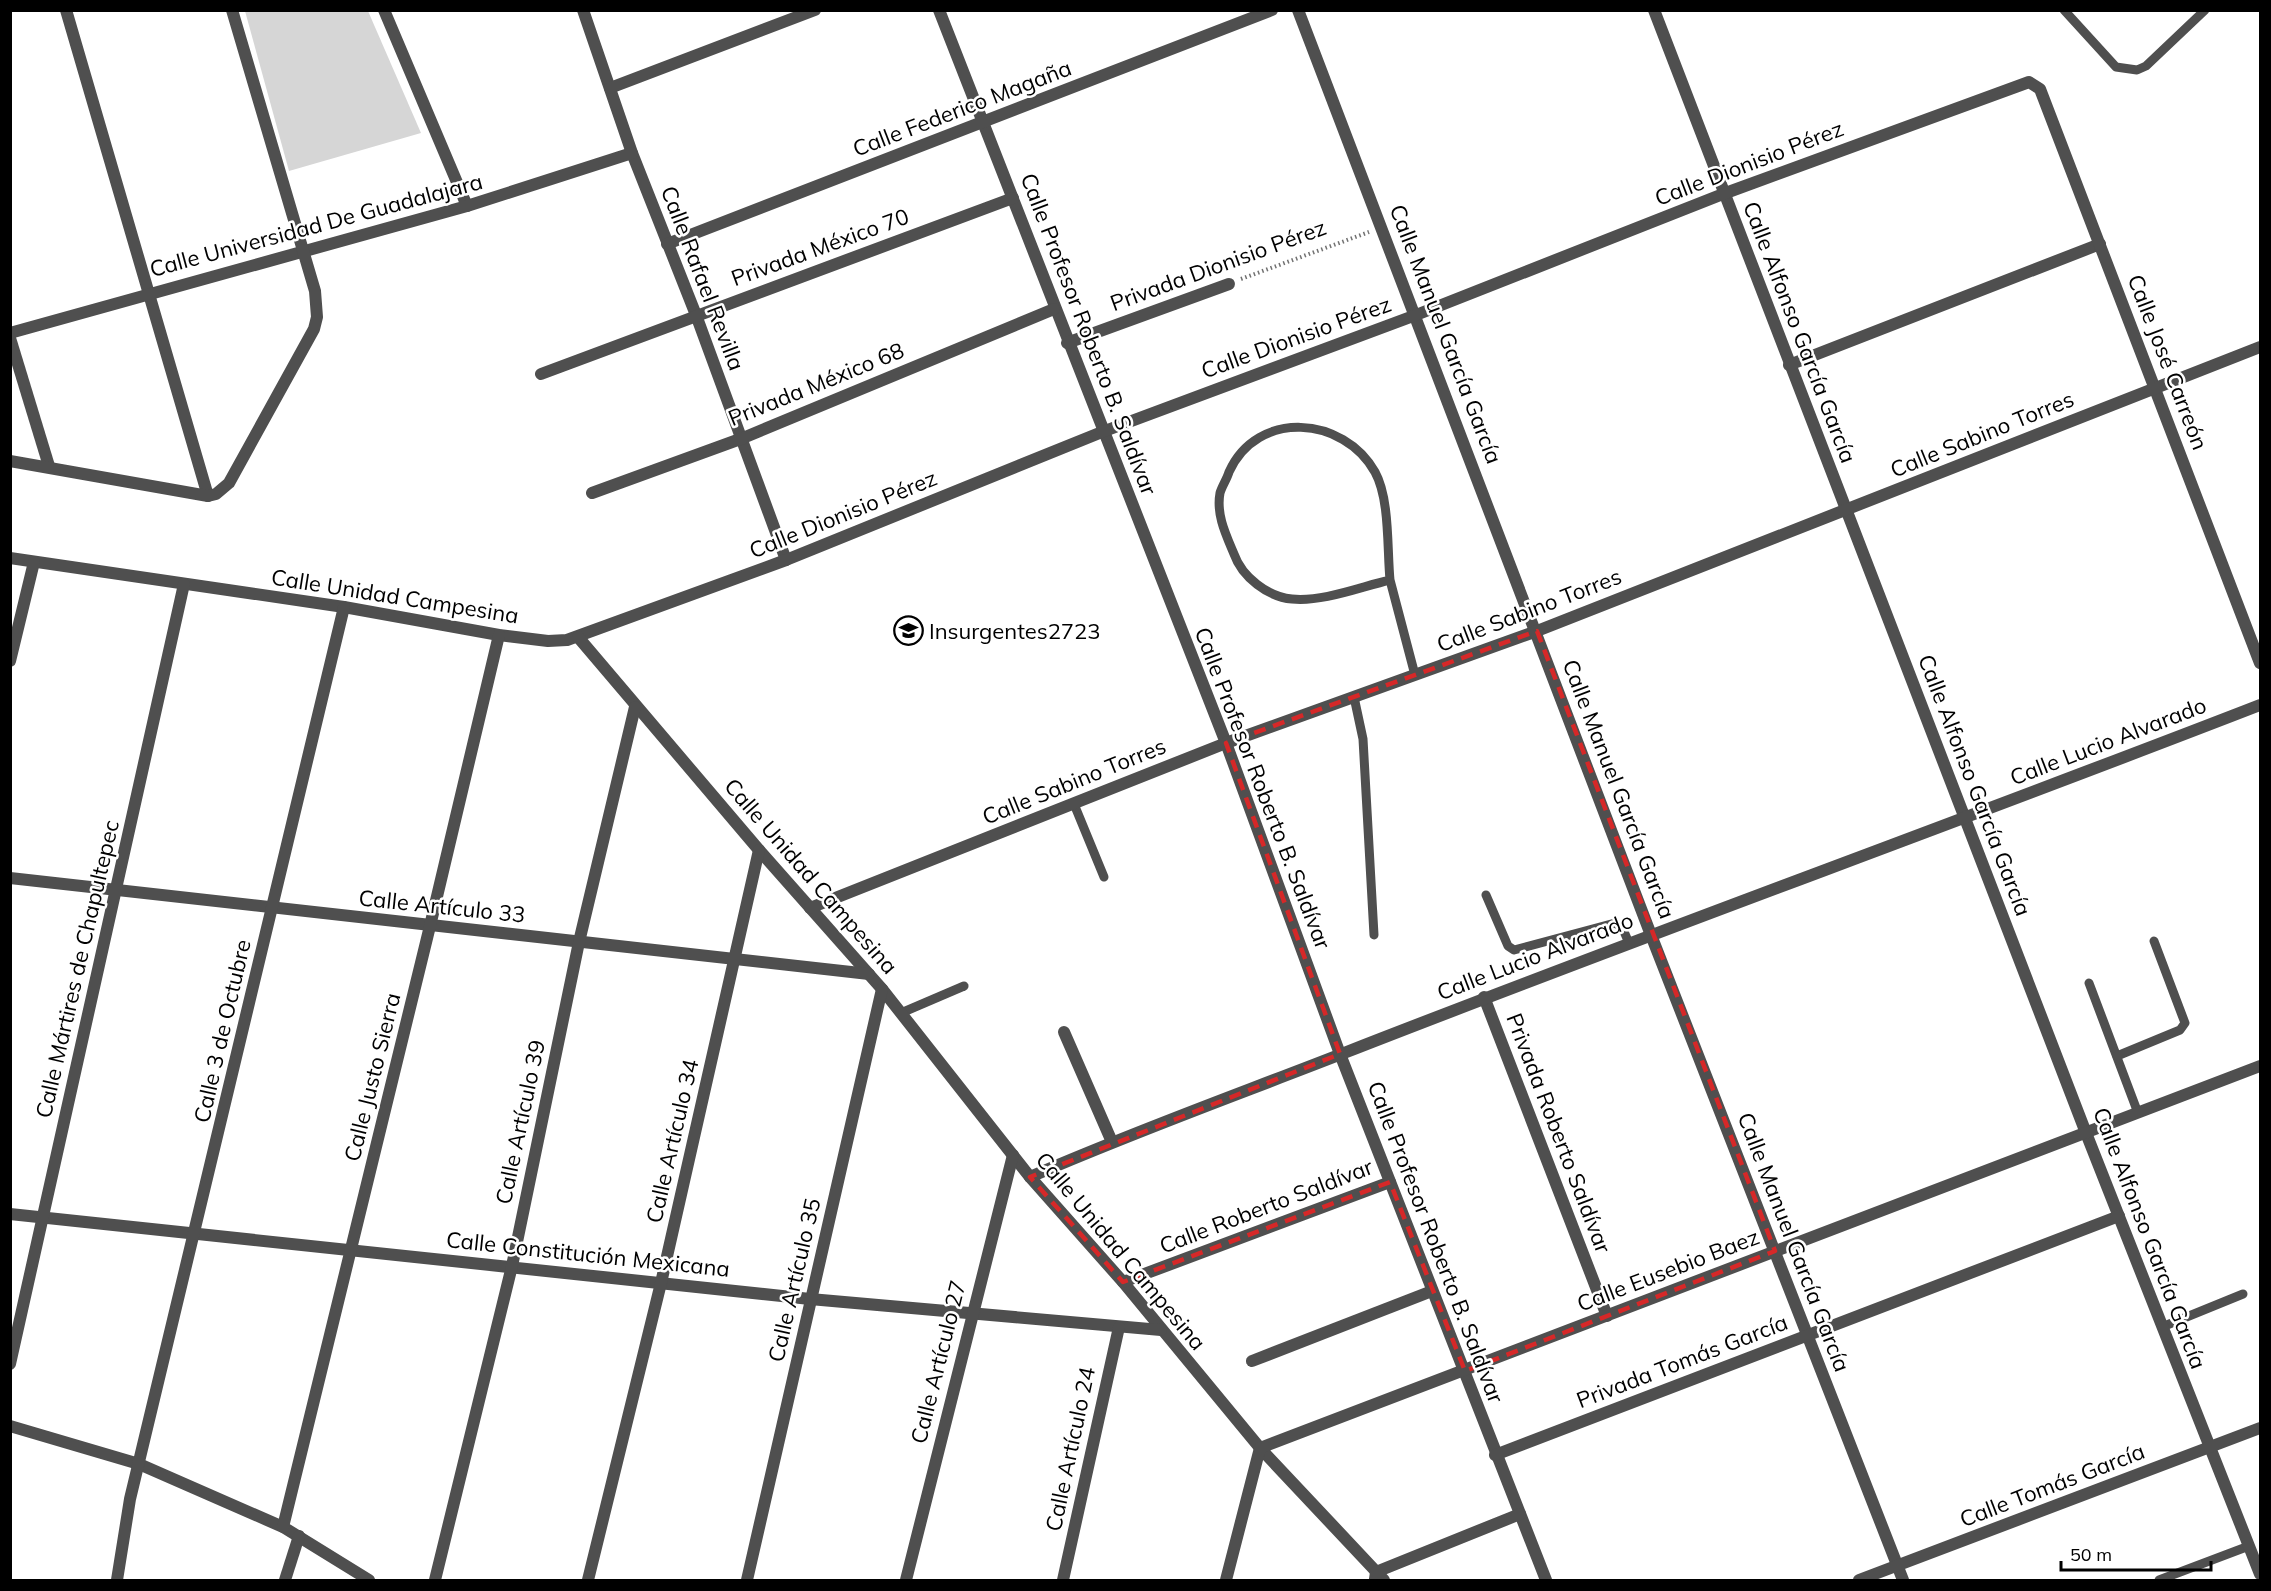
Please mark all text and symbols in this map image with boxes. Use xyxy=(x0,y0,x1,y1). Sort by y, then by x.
street label: Calle Federico Magaña xyxy=(849,53,1075,163)
street label: Calle Dionisio Pérez xyxy=(1651,114,1847,212)
street label: Calle Universidad De Guadalajara xyxy=(146,167,486,283)
street label: Calle Profesor Roberto B. Saldívar xyxy=(1015,169,1163,499)
street label: Calle Rafael Revilla xyxy=(655,182,751,374)
street label: Calle Alfonso García García xyxy=(1737,197,1863,467)
street label: Calle Manuel García García xyxy=(1384,200,1508,468)
street label: Privada México 70 xyxy=(727,202,913,292)
street label: Privada Dionisio Pérez xyxy=(1106,213,1330,317)
street label: Calle José Carreón xyxy=(2122,270,2214,454)
street label: Calle Dionisio Pérez xyxy=(1197,290,1395,384)
street label: Privada México 68 xyxy=(724,336,908,432)
street label: Calle Sabino Torres xyxy=(1886,384,2078,484)
street label: Calle Dionisio Pérez xyxy=(745,464,941,564)
street label: Calle Sabino Torres xyxy=(1433,562,1625,658)
street label: Calle Unidad Campesina xyxy=(269,563,521,629)
school or university icon: Insurgentes2723 xyxy=(892,615,924,647)
place label: Insurgentes2723 xyxy=(929,617,1100,645)
street label: Calle Profesor Roberto B. Saldívar xyxy=(1189,623,1337,953)
street label: Calle Alfonso García García xyxy=(1912,650,2038,920)
street label: Calle Manuel García García xyxy=(1557,655,1681,923)
street label: Calle Lucio Alvarado xyxy=(2006,691,2210,791)
street label: Calle Sabino Torres xyxy=(978,731,1170,831)
street label: Calle Unidad Campesina xyxy=(718,772,904,980)
street label: Calle Mártires de Chapultepec xyxy=(29,817,125,1121)
street label: Calle Artículo 33 xyxy=(357,883,527,929)
street label: Calle Lucio Alvarado xyxy=(1433,906,1637,1006)
street label: Calle 3 de Octubre xyxy=(187,937,257,1125)
street label: Calle Justo Sierra xyxy=(338,990,406,1164)
street label: Privada Roberto Saldívar xyxy=(1500,1009,1618,1257)
street label: Calle Artículo 39 xyxy=(489,1037,551,1207)
street label: Calle Artículo 34 xyxy=(640,1056,704,1226)
street label: Calle Profesor Roberto B. Saldívar xyxy=(1362,1077,1510,1407)
street label: Calle Alfonso García García xyxy=(2087,1103,2213,1373)
street label: Calle Manuel García García xyxy=(1732,1108,1856,1376)
street label: Calle Unidad Campesina xyxy=(1030,1146,1212,1356)
street label: Calle Roberto Saldívar xyxy=(1155,1152,1377,1260)
street label: Calle Artículo 35 xyxy=(762,1195,826,1365)
street label: Calle Eusebio Baez xyxy=(1573,1222,1763,1318)
street label: Calle Constitución Mexicana xyxy=(445,1225,731,1283)
street label: Calle Artículo 27 xyxy=(904,1277,972,1447)
street label: Privada Tomás García xyxy=(1572,1308,1792,1414)
street label: Calle Artículo 24 xyxy=(1039,1364,1101,1534)
street label: Calle Tomás García xyxy=(1956,1437,2148,1533)
scale bar xyxy=(2061,1534,2211,1572)
text: 50 m xyxy=(2070,1543,2112,1566)

